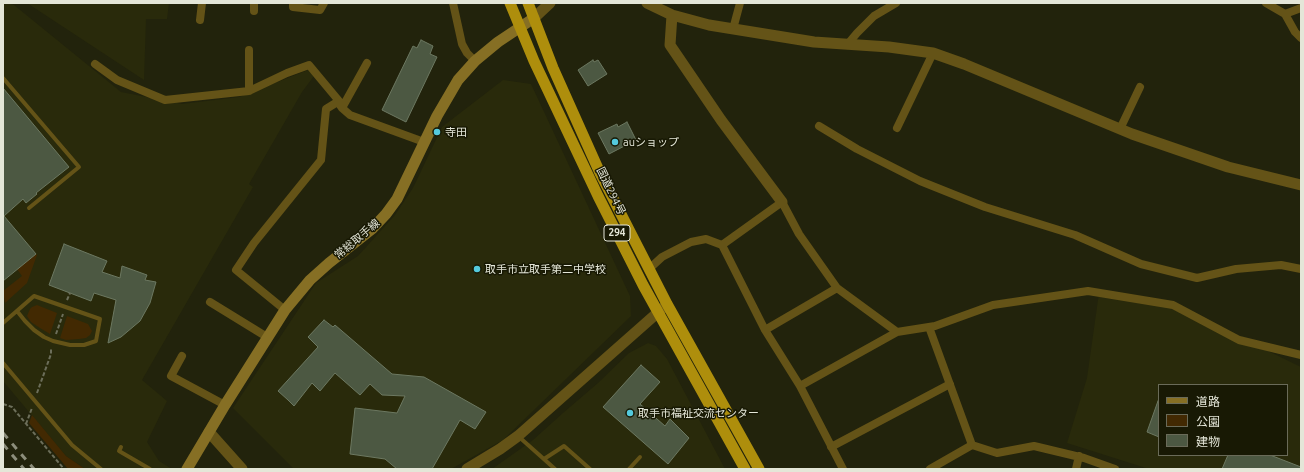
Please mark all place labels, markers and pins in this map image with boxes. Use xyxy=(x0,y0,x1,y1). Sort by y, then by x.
place label: 寺田 xyxy=(445,125,467,139)
marker: 寺田 xyxy=(432,127,442,137)
place label: auショップ xyxy=(623,135,679,149)
marker: auショップ xyxy=(610,137,620,147)
place label: 取手市立取手第二中学校 xyxy=(485,262,606,276)
marker: 取手市立取手第二中学校 xyxy=(472,264,482,274)
place label: 取手市福祉交流センター xyxy=(638,406,759,420)
marker: 取手市福祉交流センター xyxy=(625,408,635,418)

